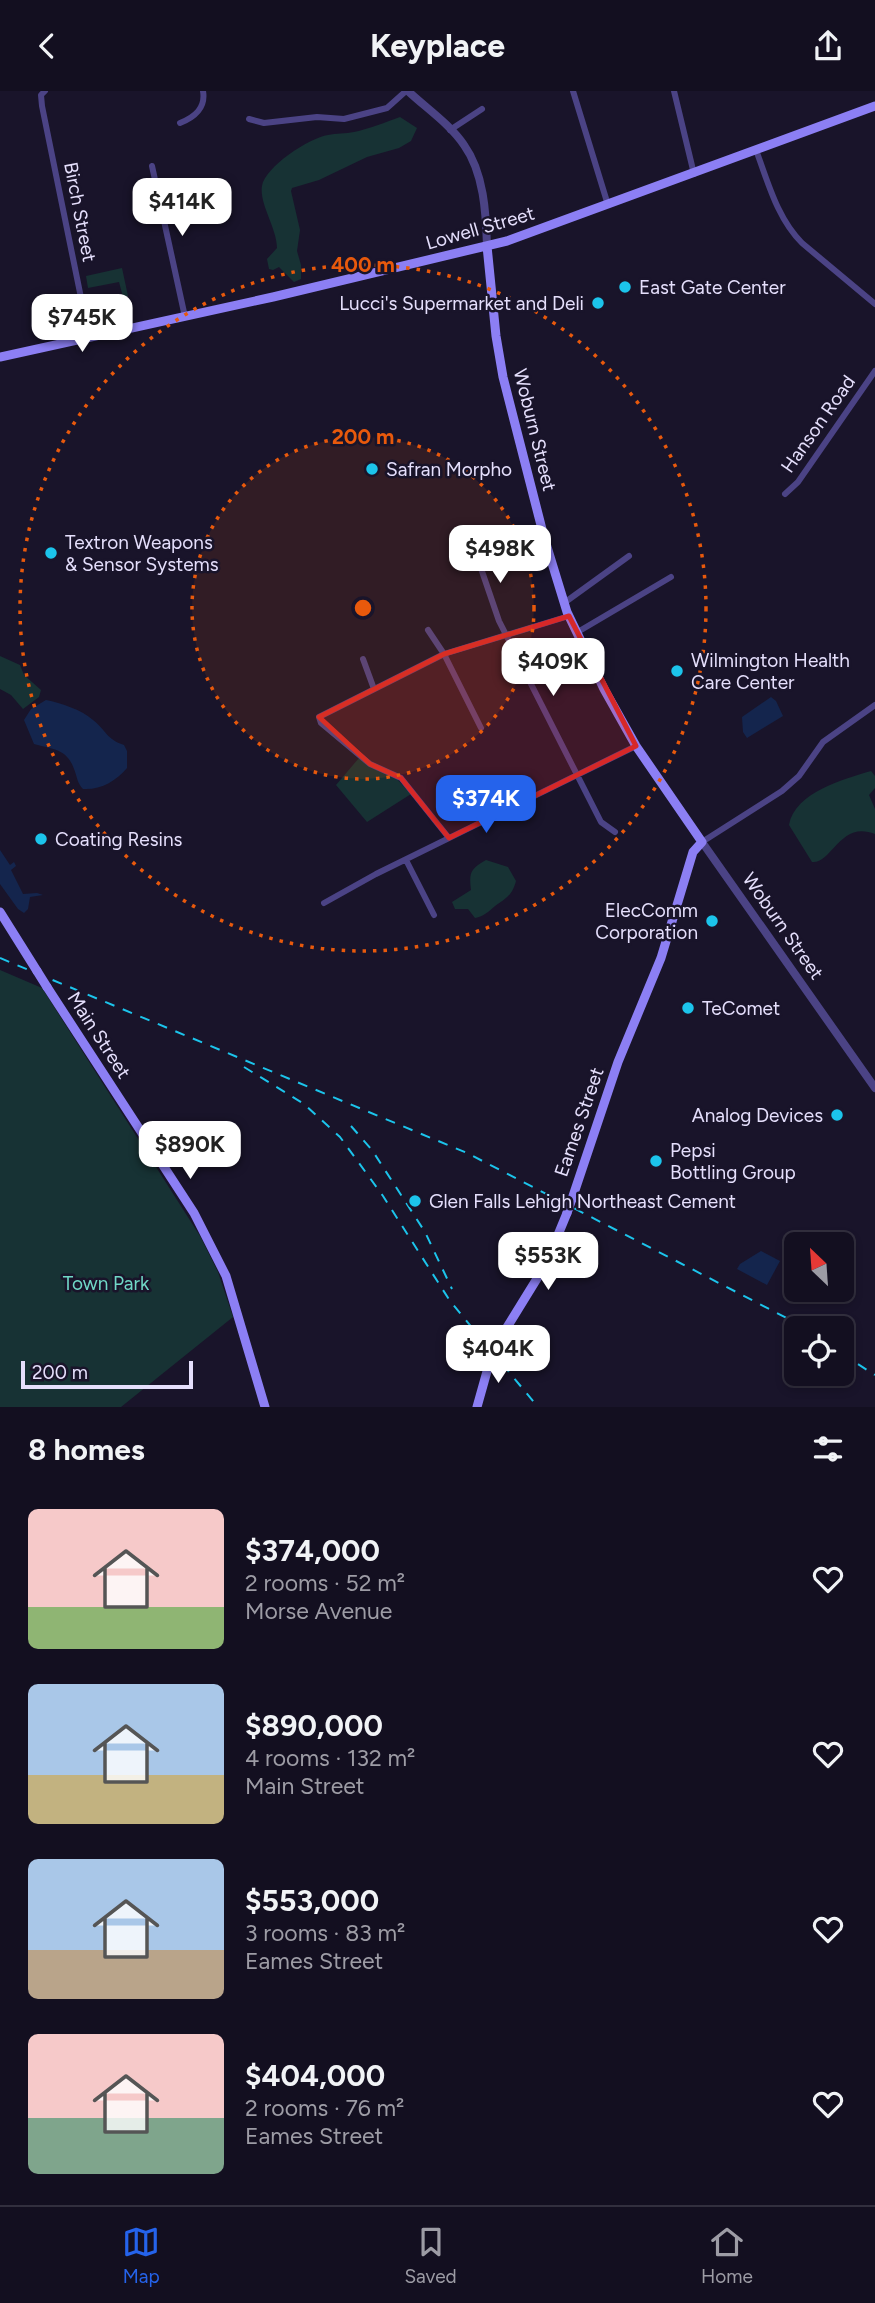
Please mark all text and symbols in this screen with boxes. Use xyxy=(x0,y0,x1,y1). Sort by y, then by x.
icon: back xyxy=(28,27,66,65)
text: Keyplace xyxy=(370,27,505,65)
icon: share xyxy=(809,27,847,65)
street label: Birch Street xyxy=(59,160,101,264)
pin: $414K xyxy=(133,179,231,238)
text: $414K xyxy=(149,187,215,215)
street label: Lowell Street xyxy=(423,202,537,254)
text: 400 m xyxy=(331,252,395,277)
place label: East Gate Center xyxy=(639,276,786,299)
marker: East Gate Center xyxy=(617,279,633,295)
place label: Lucci's Supermarket and Deli xyxy=(339,292,584,315)
pin: $745K xyxy=(33,295,131,354)
marker: Lucci's Supermarket and Deli xyxy=(590,295,606,311)
text: $745K xyxy=(48,303,116,331)
street label: Woburn Street xyxy=(509,366,561,494)
street label: Hanson Road xyxy=(776,371,860,477)
text: 200 m xyxy=(332,424,394,449)
place label: Safran Morpho xyxy=(386,458,512,481)
marker: Safran Morpho xyxy=(364,461,380,477)
pin: $498K xyxy=(451,525,549,585)
place label: Textron Weapons & Sensor Systems xyxy=(65,531,219,576)
text: $498K xyxy=(465,534,535,562)
marker: Textron Weapons & Sensor Systems xyxy=(43,545,59,561)
centre of rings xyxy=(351,596,375,620)
pin: $409K xyxy=(504,639,602,698)
text: $409K xyxy=(518,647,588,675)
place label: Wilmington Health Care Center xyxy=(691,649,850,694)
marker: Wilmington Health Care Center xyxy=(669,663,685,679)
pin: $374K xyxy=(437,775,535,835)
text: $374K xyxy=(452,784,520,812)
place label: Coating Resins xyxy=(55,828,183,851)
marker: Coating Resins xyxy=(33,831,49,847)
street label: Woburn Street xyxy=(738,868,828,984)
place label: ElecComm Corporation xyxy=(595,899,698,944)
marker: ElecComm Corporation xyxy=(704,913,720,929)
street label: Main Street xyxy=(62,987,136,1083)
place label: TeComet xyxy=(702,997,780,1020)
marker: TeComet xyxy=(680,1000,696,1016)
street label: Eames Street xyxy=(550,1064,608,1180)
place label: Analog Devices xyxy=(692,1104,823,1127)
marker: Analog Devices xyxy=(829,1107,845,1123)
pin: $890K xyxy=(141,1121,239,1181)
text: $890K xyxy=(155,1130,225,1158)
place label: Pepsi Bottling Group xyxy=(670,1139,796,1184)
marker: Pepsi Bottling Group xyxy=(648,1153,664,1169)
place label: Glen Falls Lehigh Northeast Cement xyxy=(429,1190,736,1213)
marker: Glen Falls Lehigh Northeast Cement xyxy=(407,1193,423,1209)
north arrow xyxy=(784,1232,854,1302)
map controls xyxy=(784,1232,854,1386)
pin: $553K xyxy=(499,1233,597,1292)
text: $553K xyxy=(514,1241,582,1269)
park label: Town Park xyxy=(63,1272,150,1295)
button: locate xyxy=(784,1316,854,1386)
pin: $404K xyxy=(449,1325,547,1385)
text: $404K xyxy=(462,1334,534,1362)
scale bar xyxy=(21,1358,192,1390)
text: 200 m xyxy=(32,1361,88,1384)
icon: filters xyxy=(809,1430,847,1468)
text: 8 homes xyxy=(28,1431,145,1468)
text: $374,000 xyxy=(245,1532,380,1569)
icon: home xyxy=(84,1537,168,1621)
icon: heart xyxy=(809,1560,847,1598)
text: 2 rooms · 52 m² xyxy=(245,1569,405,1597)
text: Morse Avenue xyxy=(245,1597,392,1625)
text: $890,000 xyxy=(245,1707,383,1744)
icon: home xyxy=(84,1712,168,1796)
icon: heart xyxy=(809,1735,847,1773)
text: 4 rooms · 132 m² xyxy=(245,1744,415,1772)
text: Main Street xyxy=(245,1772,364,1800)
text: $553,000 xyxy=(245,1882,379,1919)
icon: home xyxy=(84,1887,168,1971)
icon: heart xyxy=(809,1910,847,1948)
text: 3 rooms · 83 m² xyxy=(245,1919,405,1947)
text: Eames Street xyxy=(245,1947,383,1975)
text: $404,000 xyxy=(245,2057,385,2094)
icon: home xyxy=(84,2062,168,2146)
icon: heart xyxy=(809,2085,847,2123)
text: 2 rooms · 76 m² xyxy=(245,2094,404,2122)
text: Eames Street xyxy=(245,2122,383,2150)
tab: Map xyxy=(122,2223,160,2288)
tab: Saved xyxy=(404,2223,457,2288)
tab: Home xyxy=(701,2223,753,2288)

